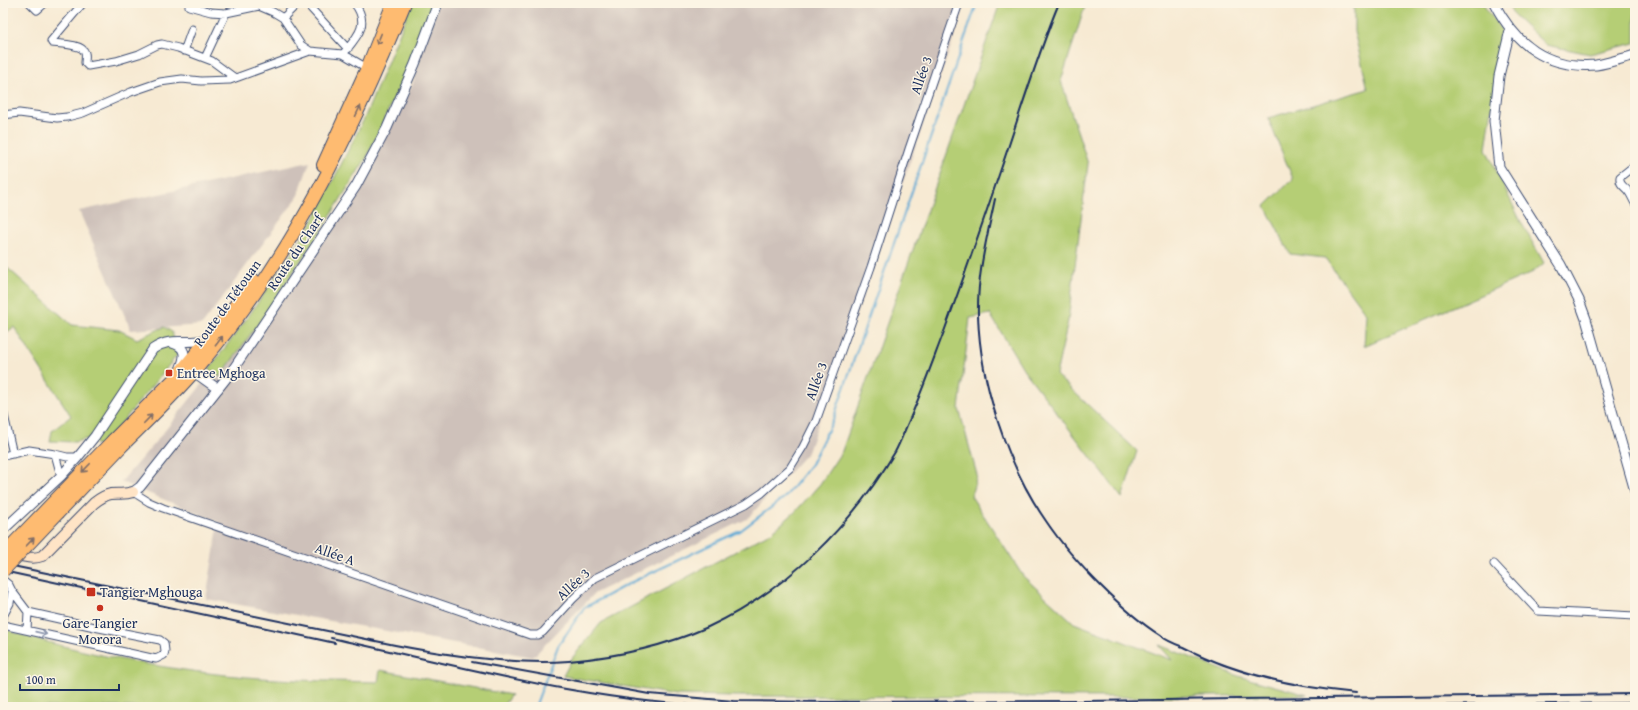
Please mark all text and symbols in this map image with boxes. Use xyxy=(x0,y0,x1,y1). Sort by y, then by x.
one-way arrow xyxy=(374,33,382,45)
street label: Allée 3 xyxy=(905,53,937,97)
one-way arrow xyxy=(355,105,362,117)
street label: Route du Charf xyxy=(262,209,329,294)
street label: Route de Tétouan xyxy=(189,255,265,351)
one-way arrow xyxy=(215,336,223,347)
street label: Allée 3 xyxy=(800,359,832,403)
place label: Entree Mghoga xyxy=(177,363,266,383)
marker: Entree Mghoga xyxy=(164,368,174,378)
one-way arrow xyxy=(143,414,153,424)
one-way arrow xyxy=(81,463,91,473)
one-way arrow xyxy=(25,537,35,547)
street label: Allée A xyxy=(312,538,358,570)
street label: Allée 3 xyxy=(552,563,594,605)
place label: Tangier Mghouga xyxy=(100,582,203,602)
marker: Tangier Mghouga xyxy=(85,586,97,598)
marker: Gare Tangier Morora xyxy=(95,603,105,613)
place label: Gare Tangier Morora xyxy=(62,613,138,649)
one-way arrow xyxy=(34,630,47,637)
scale bar xyxy=(20,666,119,692)
text: 100 m xyxy=(26,671,56,688)

